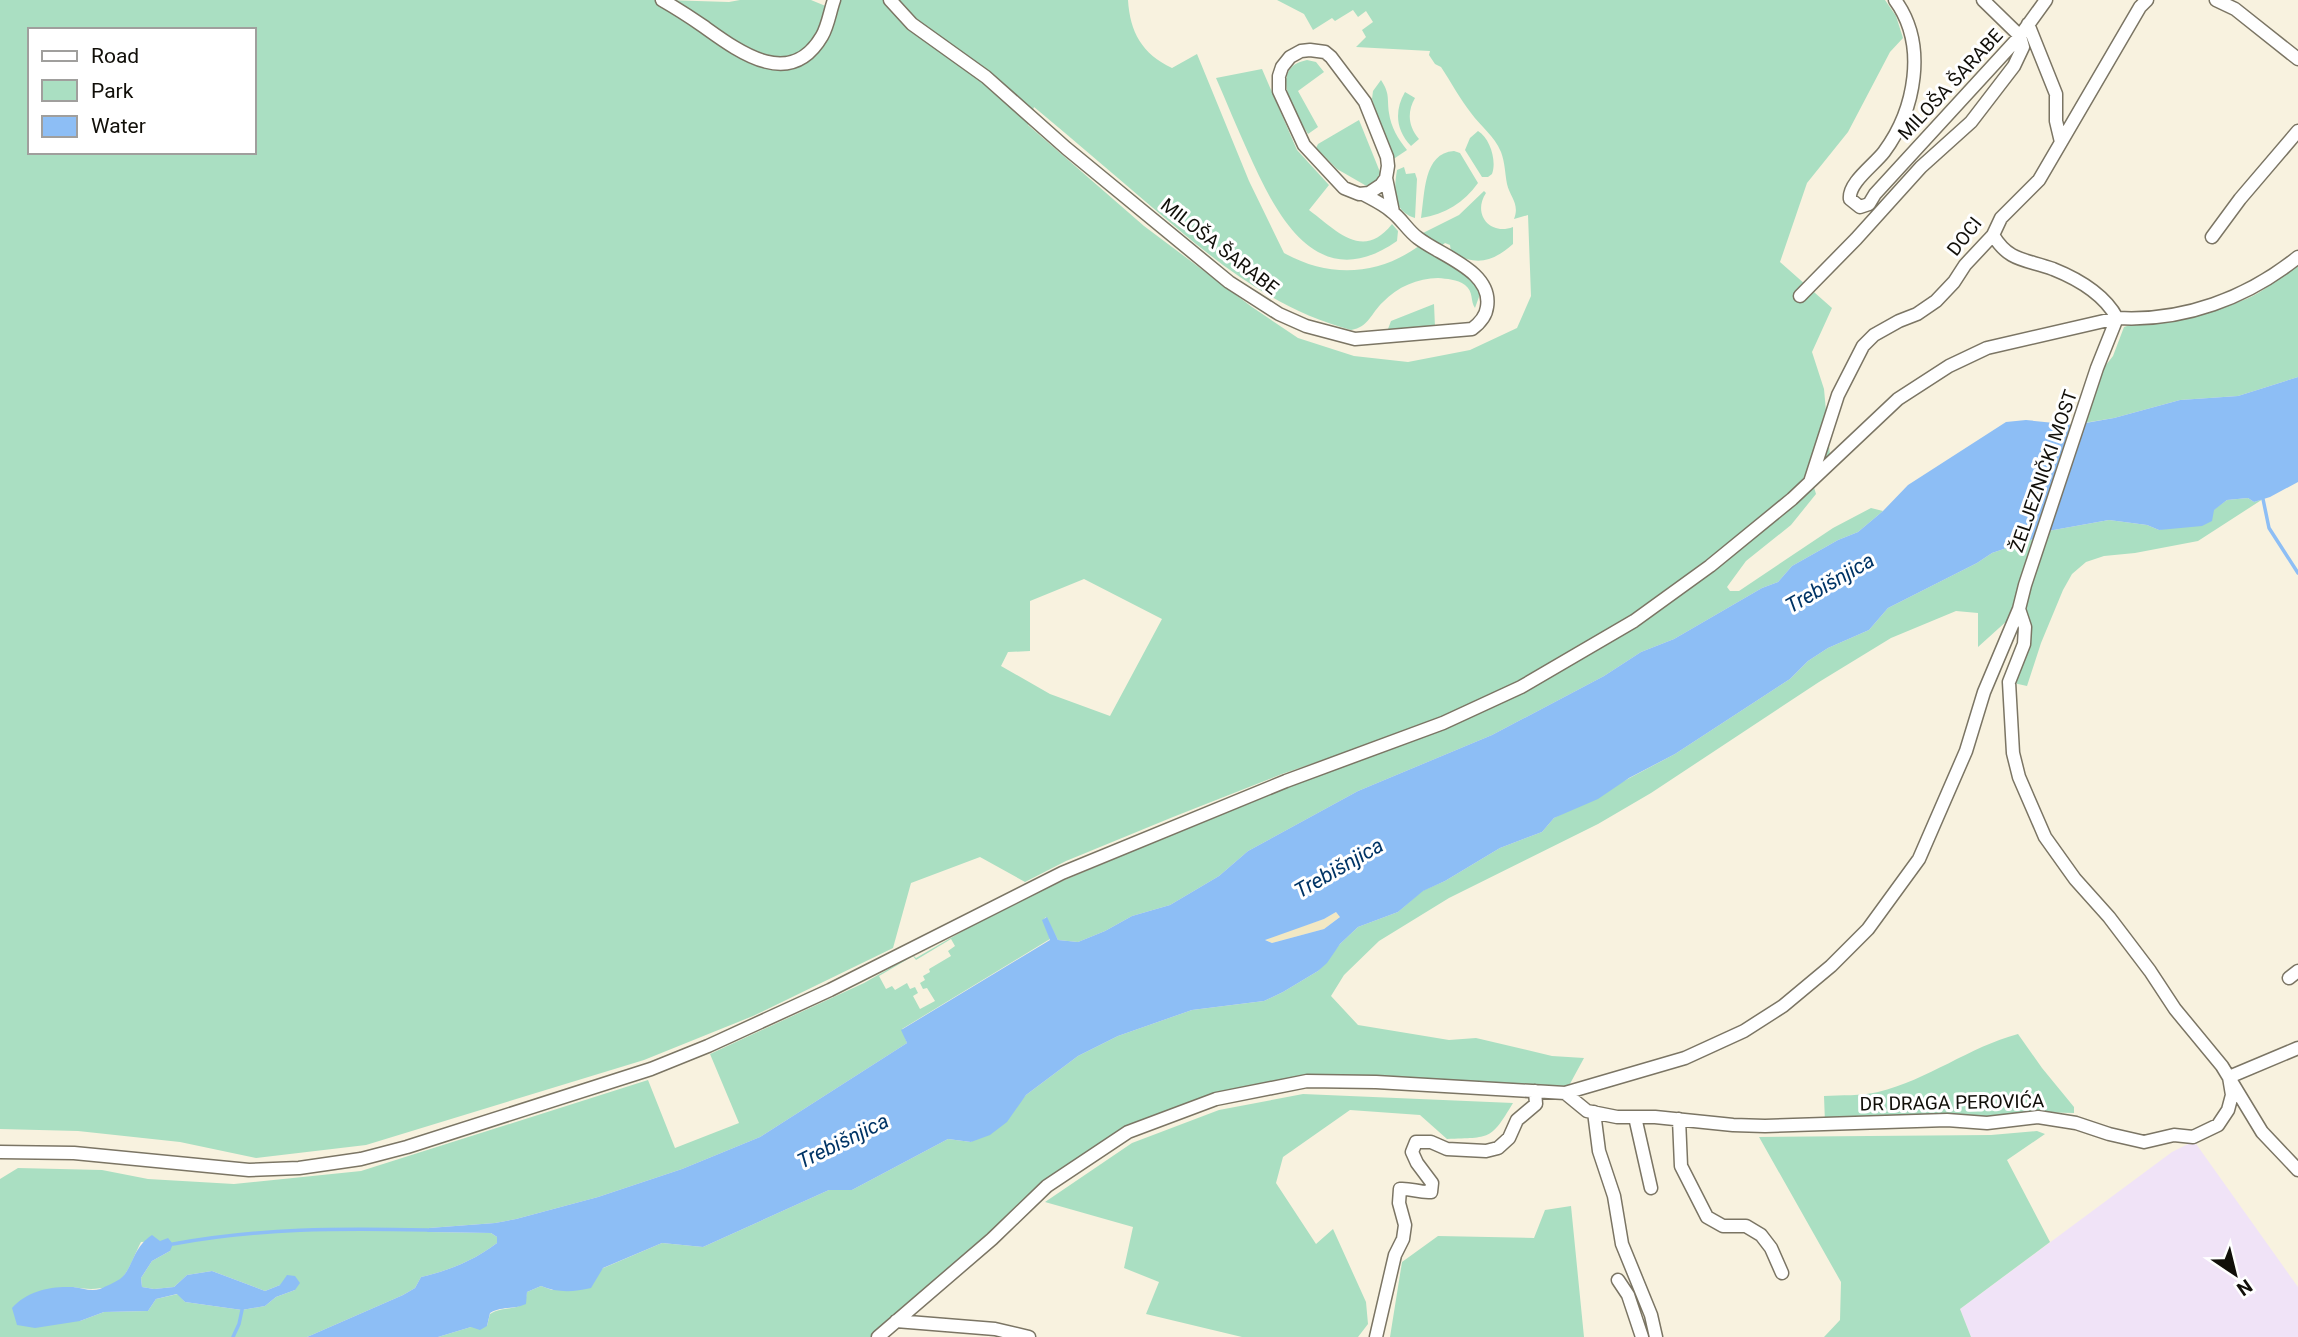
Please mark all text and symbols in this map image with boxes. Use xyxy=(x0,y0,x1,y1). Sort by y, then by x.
street label: MILOŠA ŠARABE xyxy=(1893,24,2008,145)
legend xyxy=(28,28,256,154)
text: Road xyxy=(91,44,139,68)
text: Park xyxy=(91,79,134,103)
text: Water xyxy=(91,114,146,138)
street label: MILOŠA ŠARABE xyxy=(1156,193,1283,300)
street label: DOCI xyxy=(1942,212,1987,260)
street label: ŽELJEZNIČKI MOST xyxy=(2005,387,2082,555)
water label: Trebišnjica xyxy=(1781,548,1879,618)
water label: Trebišnjica xyxy=(1290,833,1388,903)
street label: DR DRAGA PEROVIĆA xyxy=(1859,1089,2045,1116)
water label: Trebišnjica xyxy=(793,1109,893,1173)
north arrow xyxy=(2200,1239,2270,1309)
text: N xyxy=(2232,1274,2257,1301)

